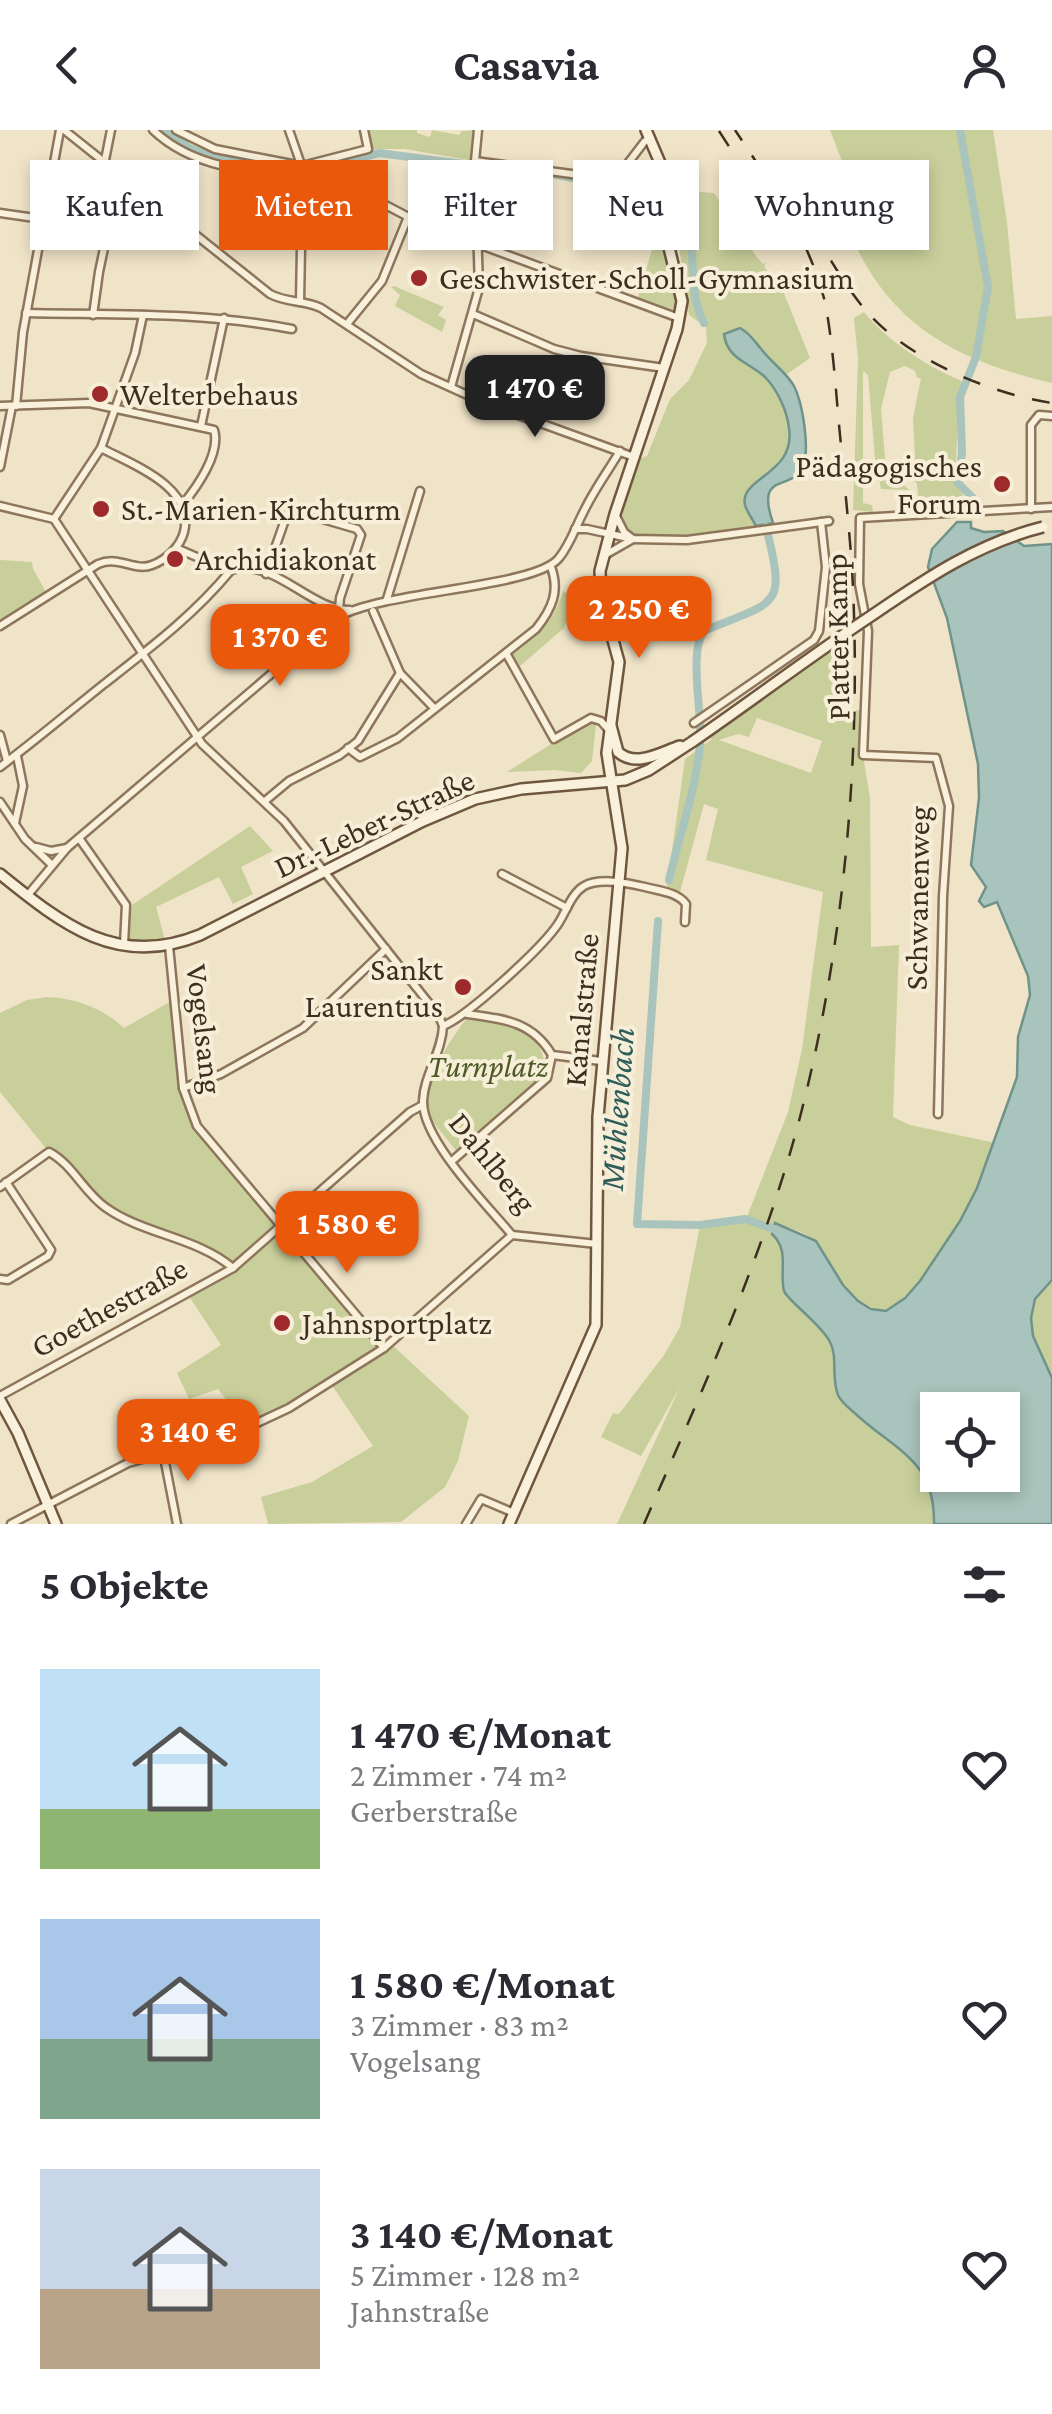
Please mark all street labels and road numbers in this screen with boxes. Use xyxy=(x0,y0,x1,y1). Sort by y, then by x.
street label: Platter Kamp xyxy=(818,553,856,721)
street label: Dr.-Leber-Straße xyxy=(268,761,480,885)
street label: Schwanenweg xyxy=(897,805,937,991)
street label: Kanalstraße xyxy=(556,932,606,1088)
street label: Vogelsang xyxy=(179,962,231,1096)
street label: Dahlberg xyxy=(442,1105,544,1219)
street label: Goethestraße xyxy=(25,1249,193,1365)

